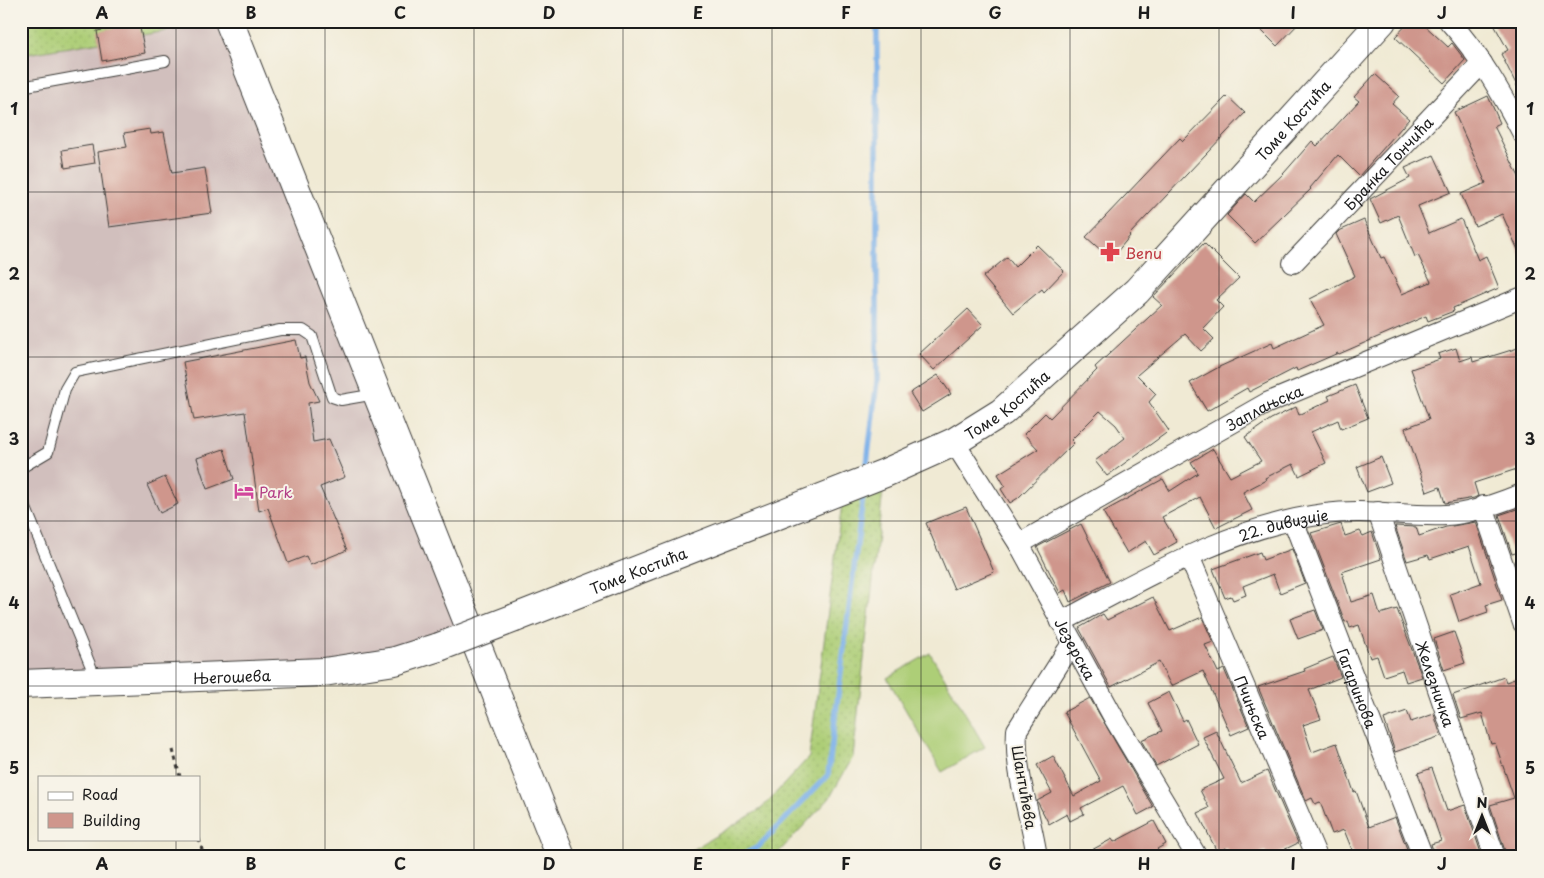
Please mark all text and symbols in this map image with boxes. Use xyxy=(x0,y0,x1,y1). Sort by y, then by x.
text: A xyxy=(96,0,109,24)
text: B xyxy=(246,0,257,24)
text: C xyxy=(394,0,406,24)
text: D xyxy=(543,0,555,24)
text: E xyxy=(693,0,703,24)
text: F xyxy=(841,0,851,24)
text: G xyxy=(988,0,1002,24)
text: H xyxy=(1138,0,1150,24)
text: I xyxy=(1290,0,1296,24)
text: J xyxy=(1437,0,1447,24)
street label: Томе Костића xyxy=(1249,74,1336,166)
text: 1 xyxy=(10,96,18,120)
text: 1 xyxy=(1526,96,1534,120)
street label: Бранка Тончића xyxy=(1338,110,1438,215)
pharmacy icon: Benu xyxy=(1099,241,1121,263)
place label: Benu xyxy=(1125,241,1162,264)
text: 2 xyxy=(8,261,20,285)
text: 2 xyxy=(1524,261,1536,285)
street label: Томе Костића xyxy=(959,363,1055,445)
street label: Заплањска xyxy=(1221,378,1306,436)
text: 3 xyxy=(9,426,19,450)
text: 3 xyxy=(1525,426,1535,450)
hotel icon: Park xyxy=(233,480,255,502)
place label: Park xyxy=(259,480,293,503)
street label: 22. дивизије xyxy=(1235,502,1330,546)
street label: Томе Костића xyxy=(586,540,690,599)
text: 4 xyxy=(9,590,20,614)
text: 4 xyxy=(1525,590,1536,614)
street label: Језерска xyxy=(1050,613,1103,684)
street label: Железничка xyxy=(1411,637,1462,730)
street label: Гагаринова xyxy=(1332,645,1384,732)
street label: Његошева xyxy=(192,663,272,689)
street label: Пчињска xyxy=(1229,672,1277,743)
street label: Шантићева xyxy=(1006,743,1044,831)
text: 5 xyxy=(9,755,19,779)
text: 5 xyxy=(1525,755,1535,779)
legend xyxy=(38,776,200,840)
text: Road xyxy=(82,782,118,805)
north arrow xyxy=(1456,790,1506,840)
text: N xyxy=(1476,792,1488,813)
text: Building xyxy=(82,808,141,831)
text: A xyxy=(96,851,109,875)
text: B xyxy=(246,851,257,875)
text: C xyxy=(394,851,406,875)
text: D xyxy=(543,851,555,875)
text: E xyxy=(693,851,703,875)
text: F xyxy=(841,851,851,875)
text: G xyxy=(988,851,1002,875)
text: H xyxy=(1138,851,1150,875)
text: I xyxy=(1290,851,1296,875)
text: J xyxy=(1437,851,1447,875)

